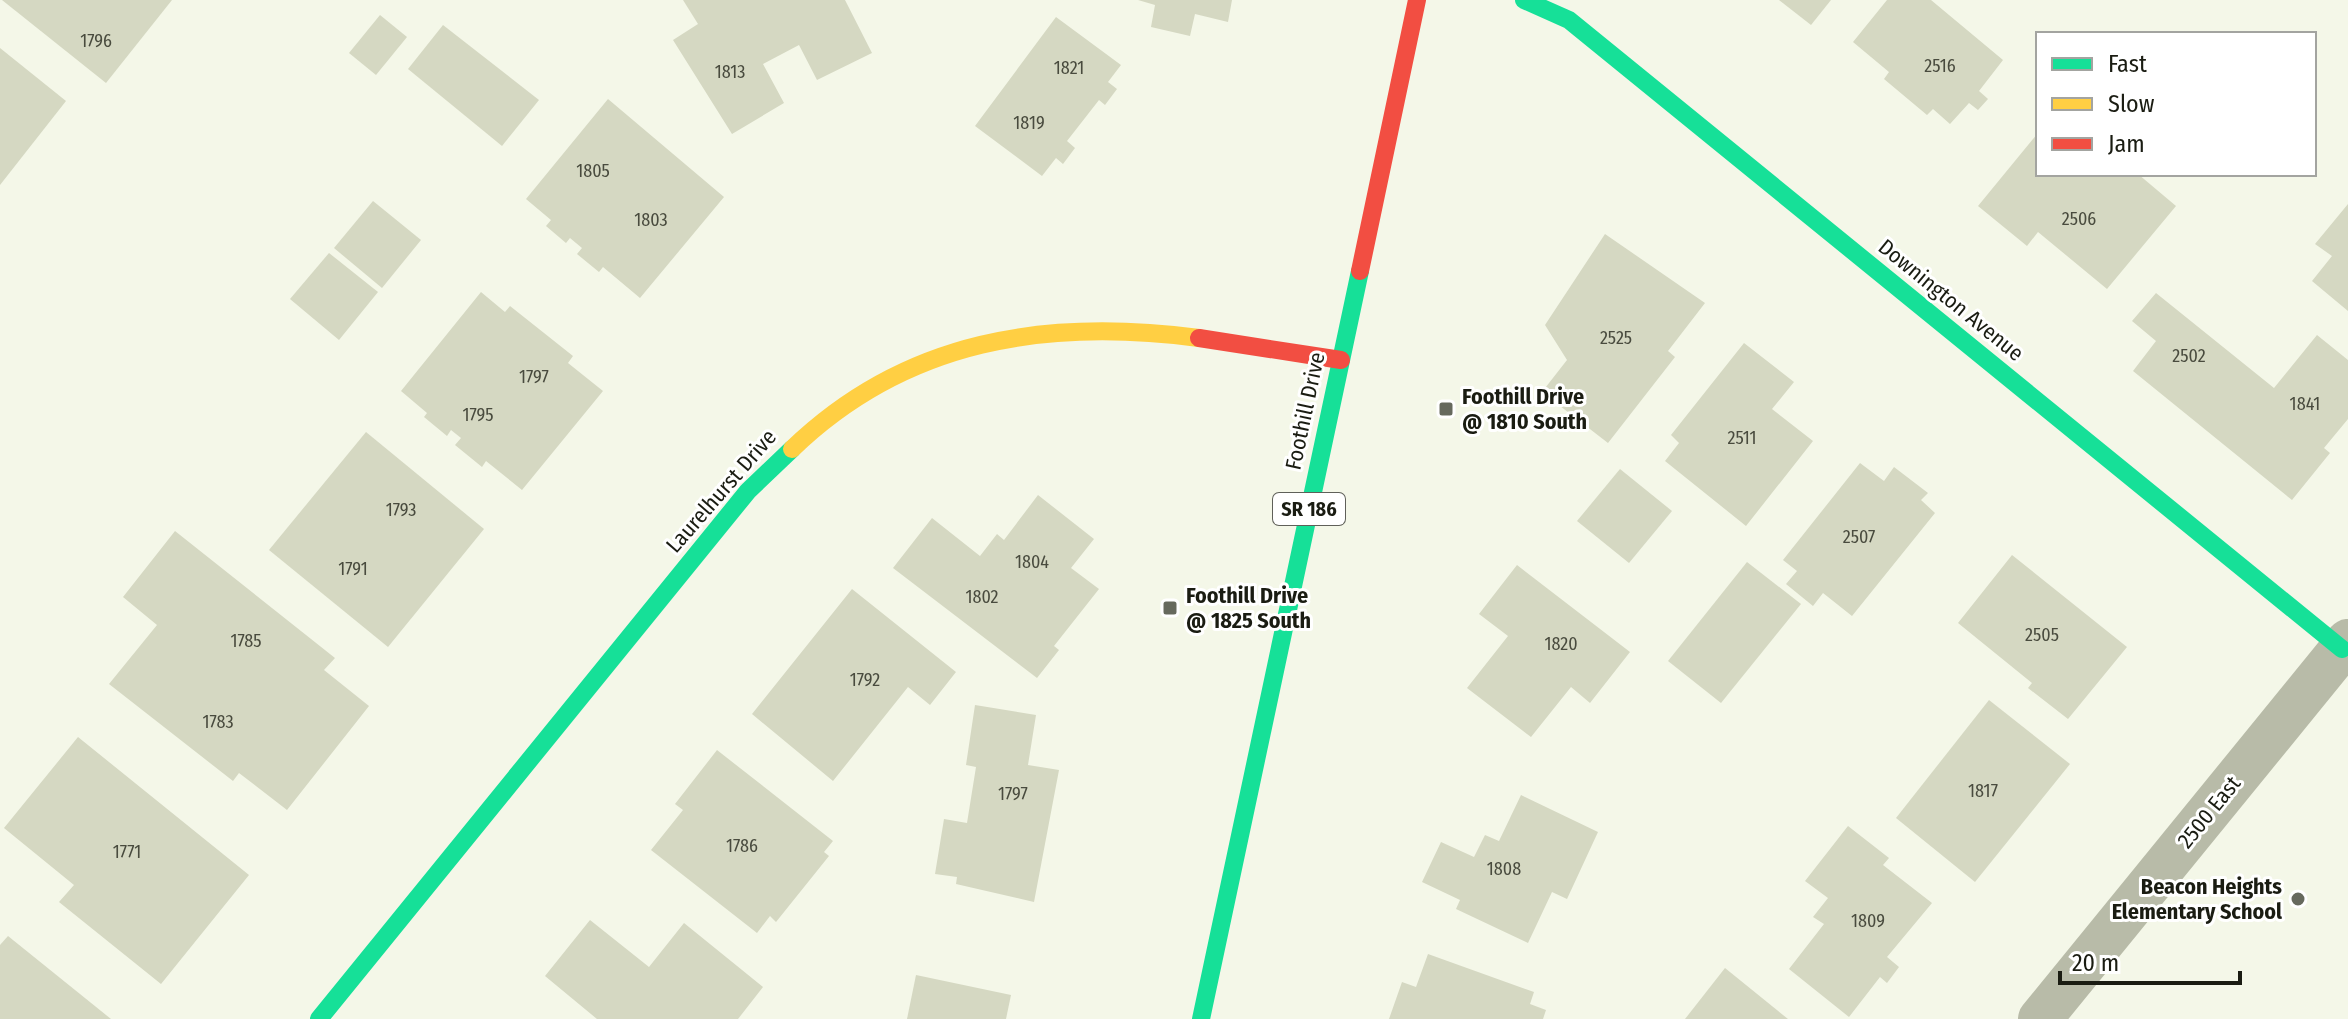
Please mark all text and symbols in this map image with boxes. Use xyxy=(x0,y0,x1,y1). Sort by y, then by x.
house number: 1796 xyxy=(80,30,112,52)
legend xyxy=(2036,32,2316,176)
text: Fast xyxy=(2108,50,2147,78)
house number: 2516 xyxy=(1924,55,1956,77)
house number: 1821 xyxy=(1054,57,1084,79)
house number: 1813 xyxy=(715,61,745,83)
text: Slow xyxy=(2108,90,2155,118)
house number: 1819 xyxy=(1013,112,1045,134)
text: Jam xyxy=(2108,130,2145,158)
house number: 1805 xyxy=(576,160,610,182)
house number: 2506 xyxy=(2062,208,2096,230)
house number: 1803 xyxy=(634,209,668,231)
street label: Downington Avenue xyxy=(1873,233,2029,367)
house number: 2525 xyxy=(1600,327,1632,349)
house number: 2502 xyxy=(2172,345,2206,367)
street label: Foothill Drive xyxy=(1279,350,1331,472)
house number: 1797 xyxy=(519,366,549,388)
place label: Foothill Drive @ 1810 South xyxy=(1462,383,1587,435)
house number: 1841 xyxy=(2290,393,2320,415)
marker: Foothill Drive @ 1810 South xyxy=(1437,400,1455,418)
house number: 1795 xyxy=(462,404,494,426)
street label: Laurelhurst Drive xyxy=(660,424,782,558)
house number: 2511 xyxy=(1727,427,1757,449)
road number: SR 186 xyxy=(1273,493,1345,525)
house number: 1793 xyxy=(386,499,416,521)
house number: 2507 xyxy=(1843,526,1875,548)
house number: 1804 xyxy=(1015,551,1049,573)
house number: 1791 xyxy=(338,558,368,580)
place label: Foothill Drive @ 1825 South xyxy=(1186,582,1311,634)
house number: 1802 xyxy=(965,586,999,608)
marker: Foothill Drive @ 1825 South xyxy=(1161,599,1179,617)
house number: 2505 xyxy=(2025,624,2059,646)
house number: 1785 xyxy=(230,630,262,652)
house number: 1820 xyxy=(1544,633,1578,655)
house number: 1792 xyxy=(850,669,880,691)
house number: 1783 xyxy=(202,711,234,733)
street label: 2500 East xyxy=(2172,770,2247,854)
house number: 1817 xyxy=(1968,780,1998,802)
house number: 1797 xyxy=(998,783,1028,805)
house number: 1786 xyxy=(726,835,758,857)
house number: 1771 xyxy=(113,841,141,863)
house number: 1808 xyxy=(1487,858,1521,880)
place label: Beacon Heights Elementary School xyxy=(2112,873,2283,925)
marker: Beacon Heights Elementary School xyxy=(2289,890,2307,908)
house number: 1809 xyxy=(1851,910,1885,932)
scale bar xyxy=(2060,935,2240,985)
text: 20 m xyxy=(2072,949,2119,977)

